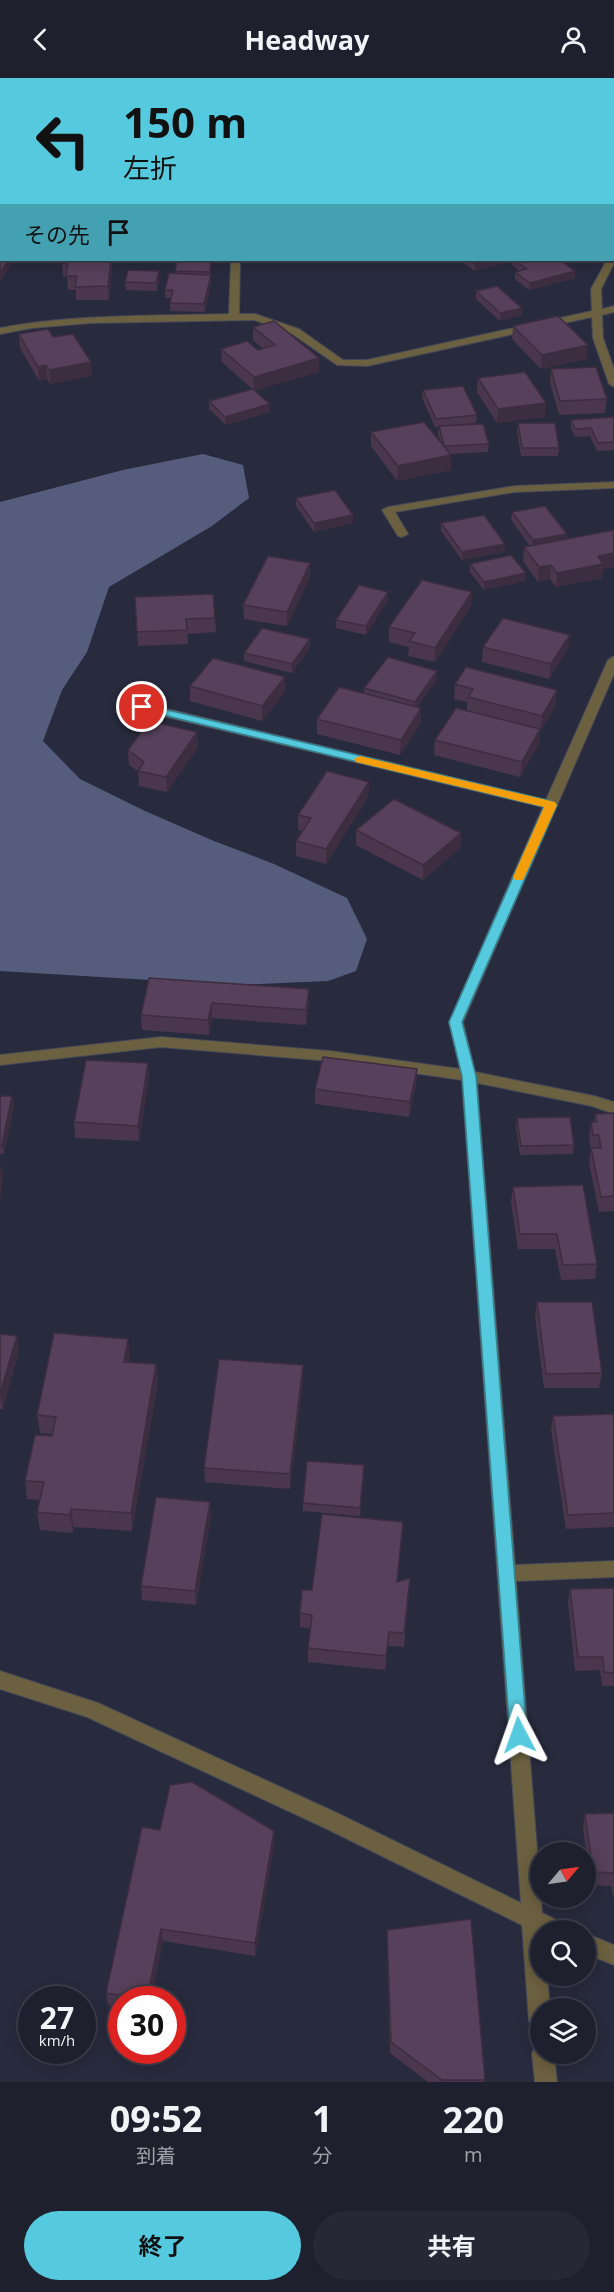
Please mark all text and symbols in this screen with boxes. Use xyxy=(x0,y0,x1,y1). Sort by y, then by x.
text: Headway xyxy=(245,21,369,58)
icon: back xyxy=(24,23,57,56)
icon: person xyxy=(557,23,590,56)
text: 150 m xyxy=(123,93,247,150)
icon: left xyxy=(24,102,102,180)
text: 左折 xyxy=(123,149,177,186)
icon: arrive xyxy=(102,216,135,249)
text: その先 xyxy=(24,219,90,249)
pin xyxy=(116,681,167,732)
icon: arrive xyxy=(125,690,158,723)
position arrow xyxy=(487,1703,551,1767)
north arrow xyxy=(530,1842,596,1908)
map controls xyxy=(530,1842,596,2064)
button: search xyxy=(530,1920,596,1986)
speed limit sign: 30 xyxy=(108,1986,186,2064)
text: 27 xyxy=(40,1997,74,2038)
button: layers xyxy=(530,1998,596,2064)
text: km/h xyxy=(39,2030,75,2050)
text: 09:52 xyxy=(110,2094,202,2143)
text: 1 xyxy=(312,2094,333,2143)
text: 220 xyxy=(442,2095,504,2144)
text: m xyxy=(464,2141,483,2168)
text: 到着 xyxy=(136,2142,176,2169)
text: 分 xyxy=(312,2142,332,2169)
button: 終了 xyxy=(24,2211,301,2280)
button: 共有 xyxy=(313,2211,590,2280)

